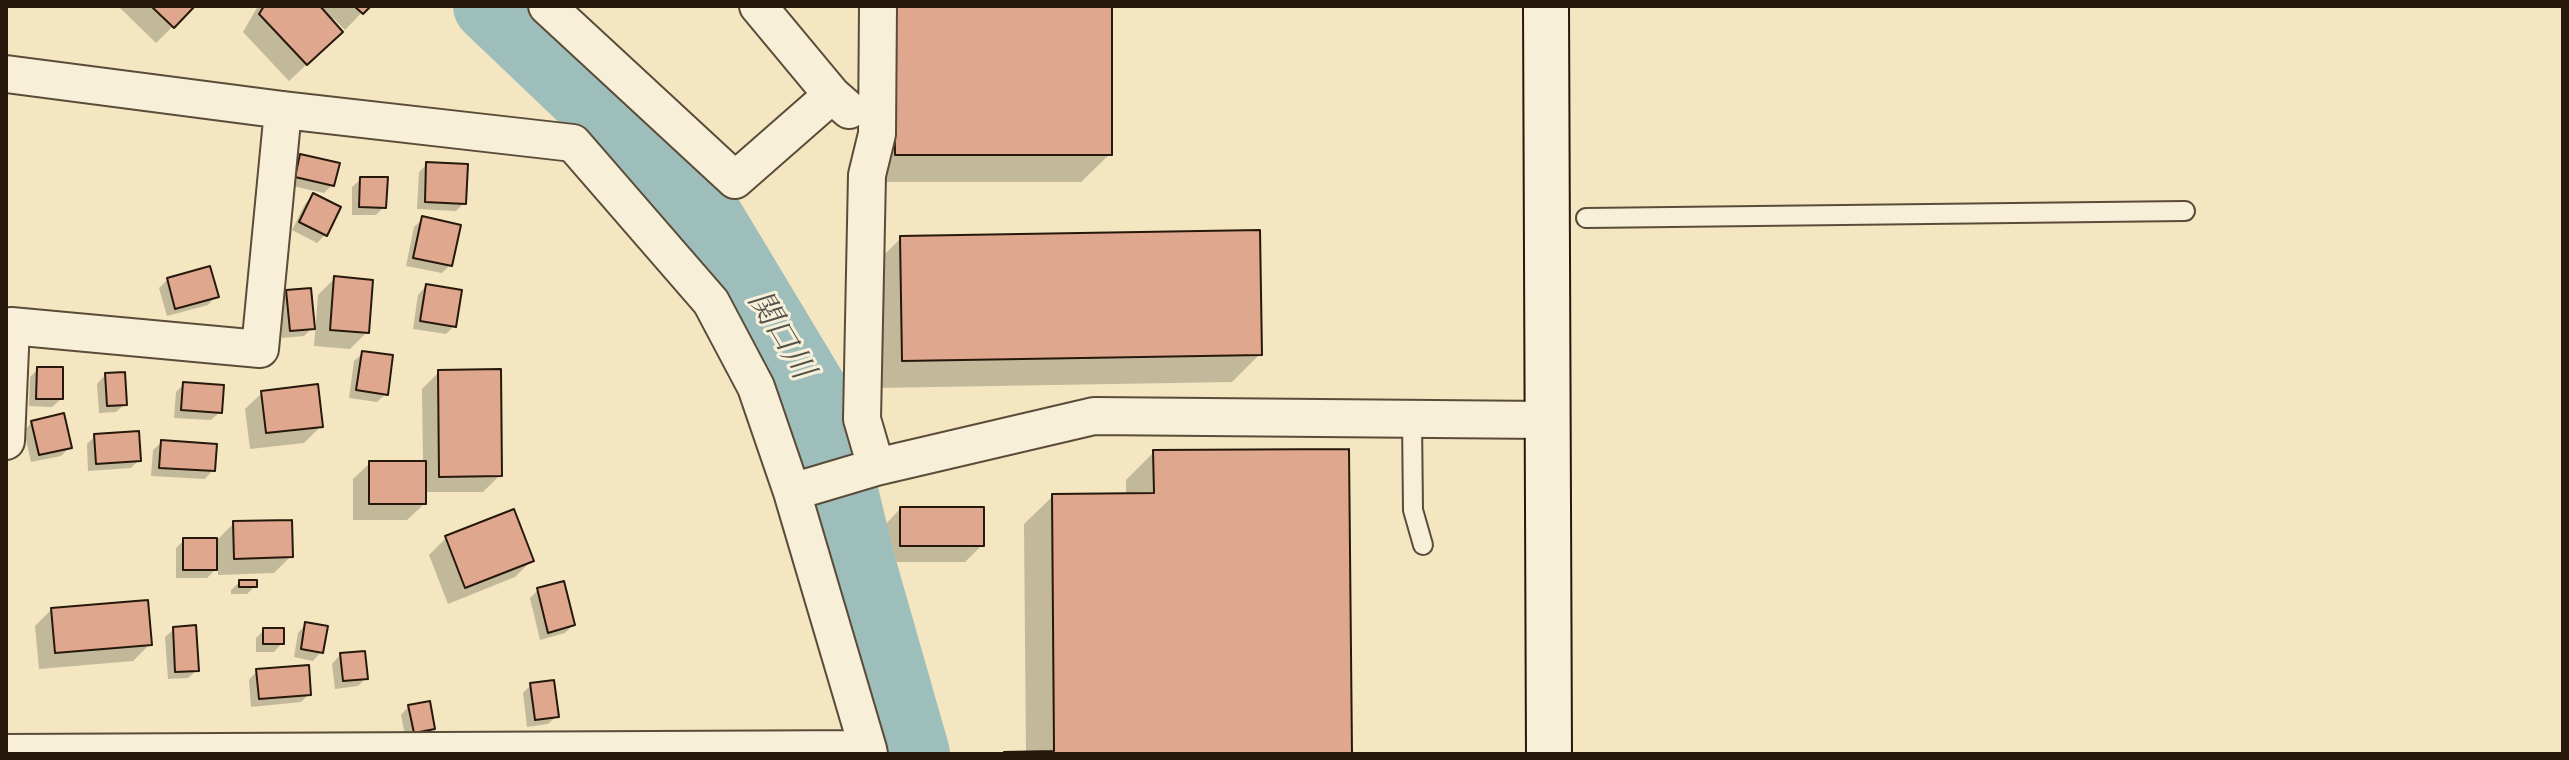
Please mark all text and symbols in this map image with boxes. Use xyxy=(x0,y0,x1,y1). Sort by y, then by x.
water label: 関口川 xyxy=(738,285,820,387)

